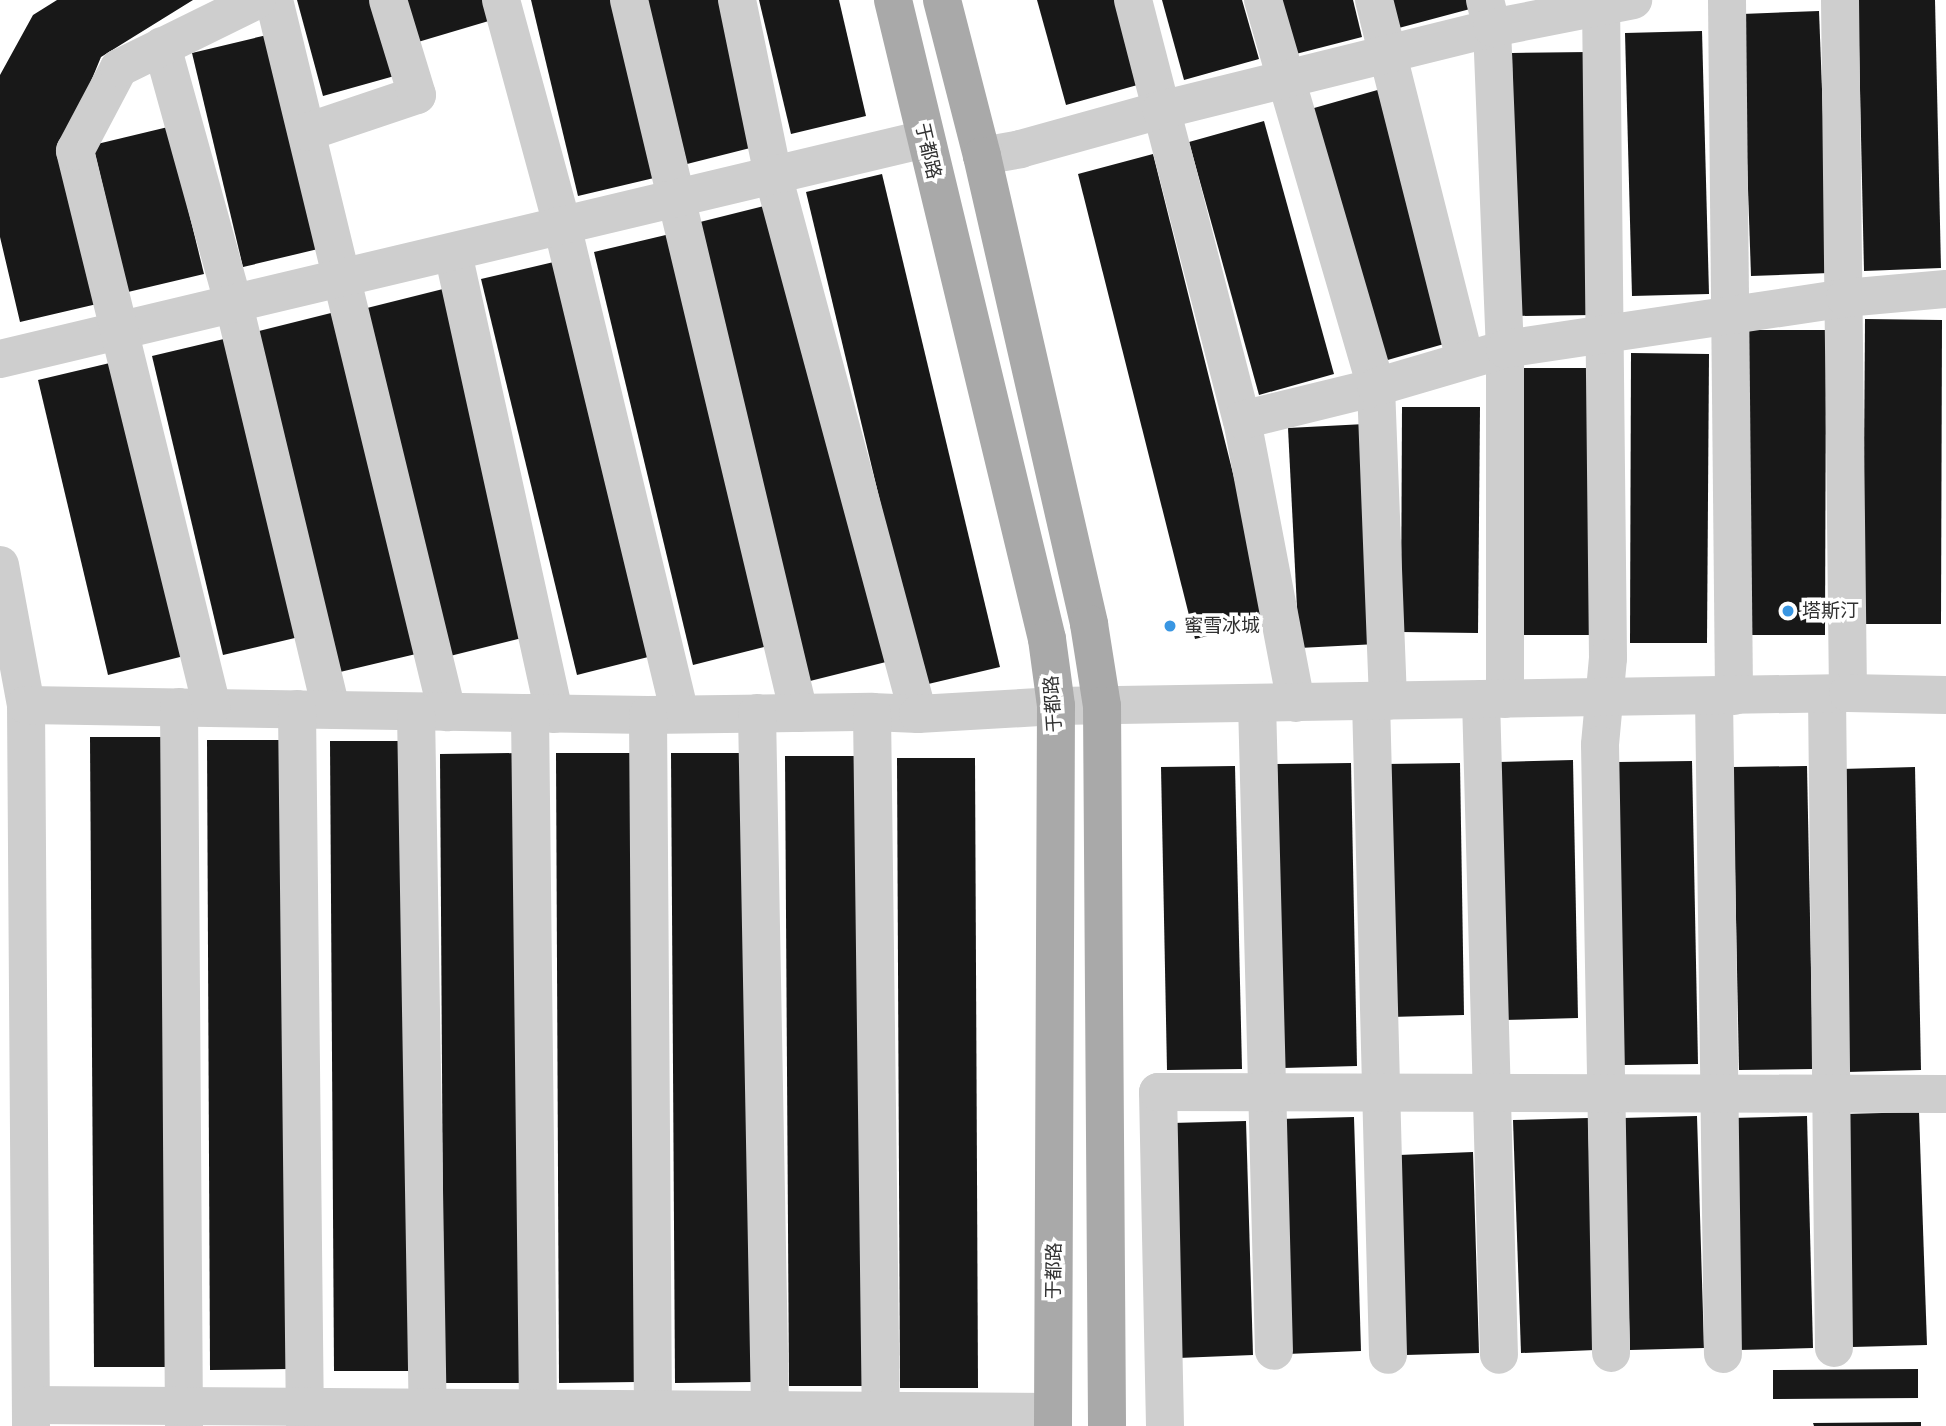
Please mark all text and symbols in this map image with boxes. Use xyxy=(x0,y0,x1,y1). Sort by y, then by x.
street label: 于都路 xyxy=(910,121,946,181)
place label: 塔斯汀 xyxy=(1802,600,1859,622)
marker: 塔斯汀 xyxy=(1780,603,1796,619)
place label: 蜜雪冰城 xyxy=(1184,615,1260,637)
marker: 蜜雪冰城 xyxy=(1162,618,1178,634)
street label: 于都路 xyxy=(1040,675,1066,733)
street label: 于都路 xyxy=(1042,1242,1066,1300)

